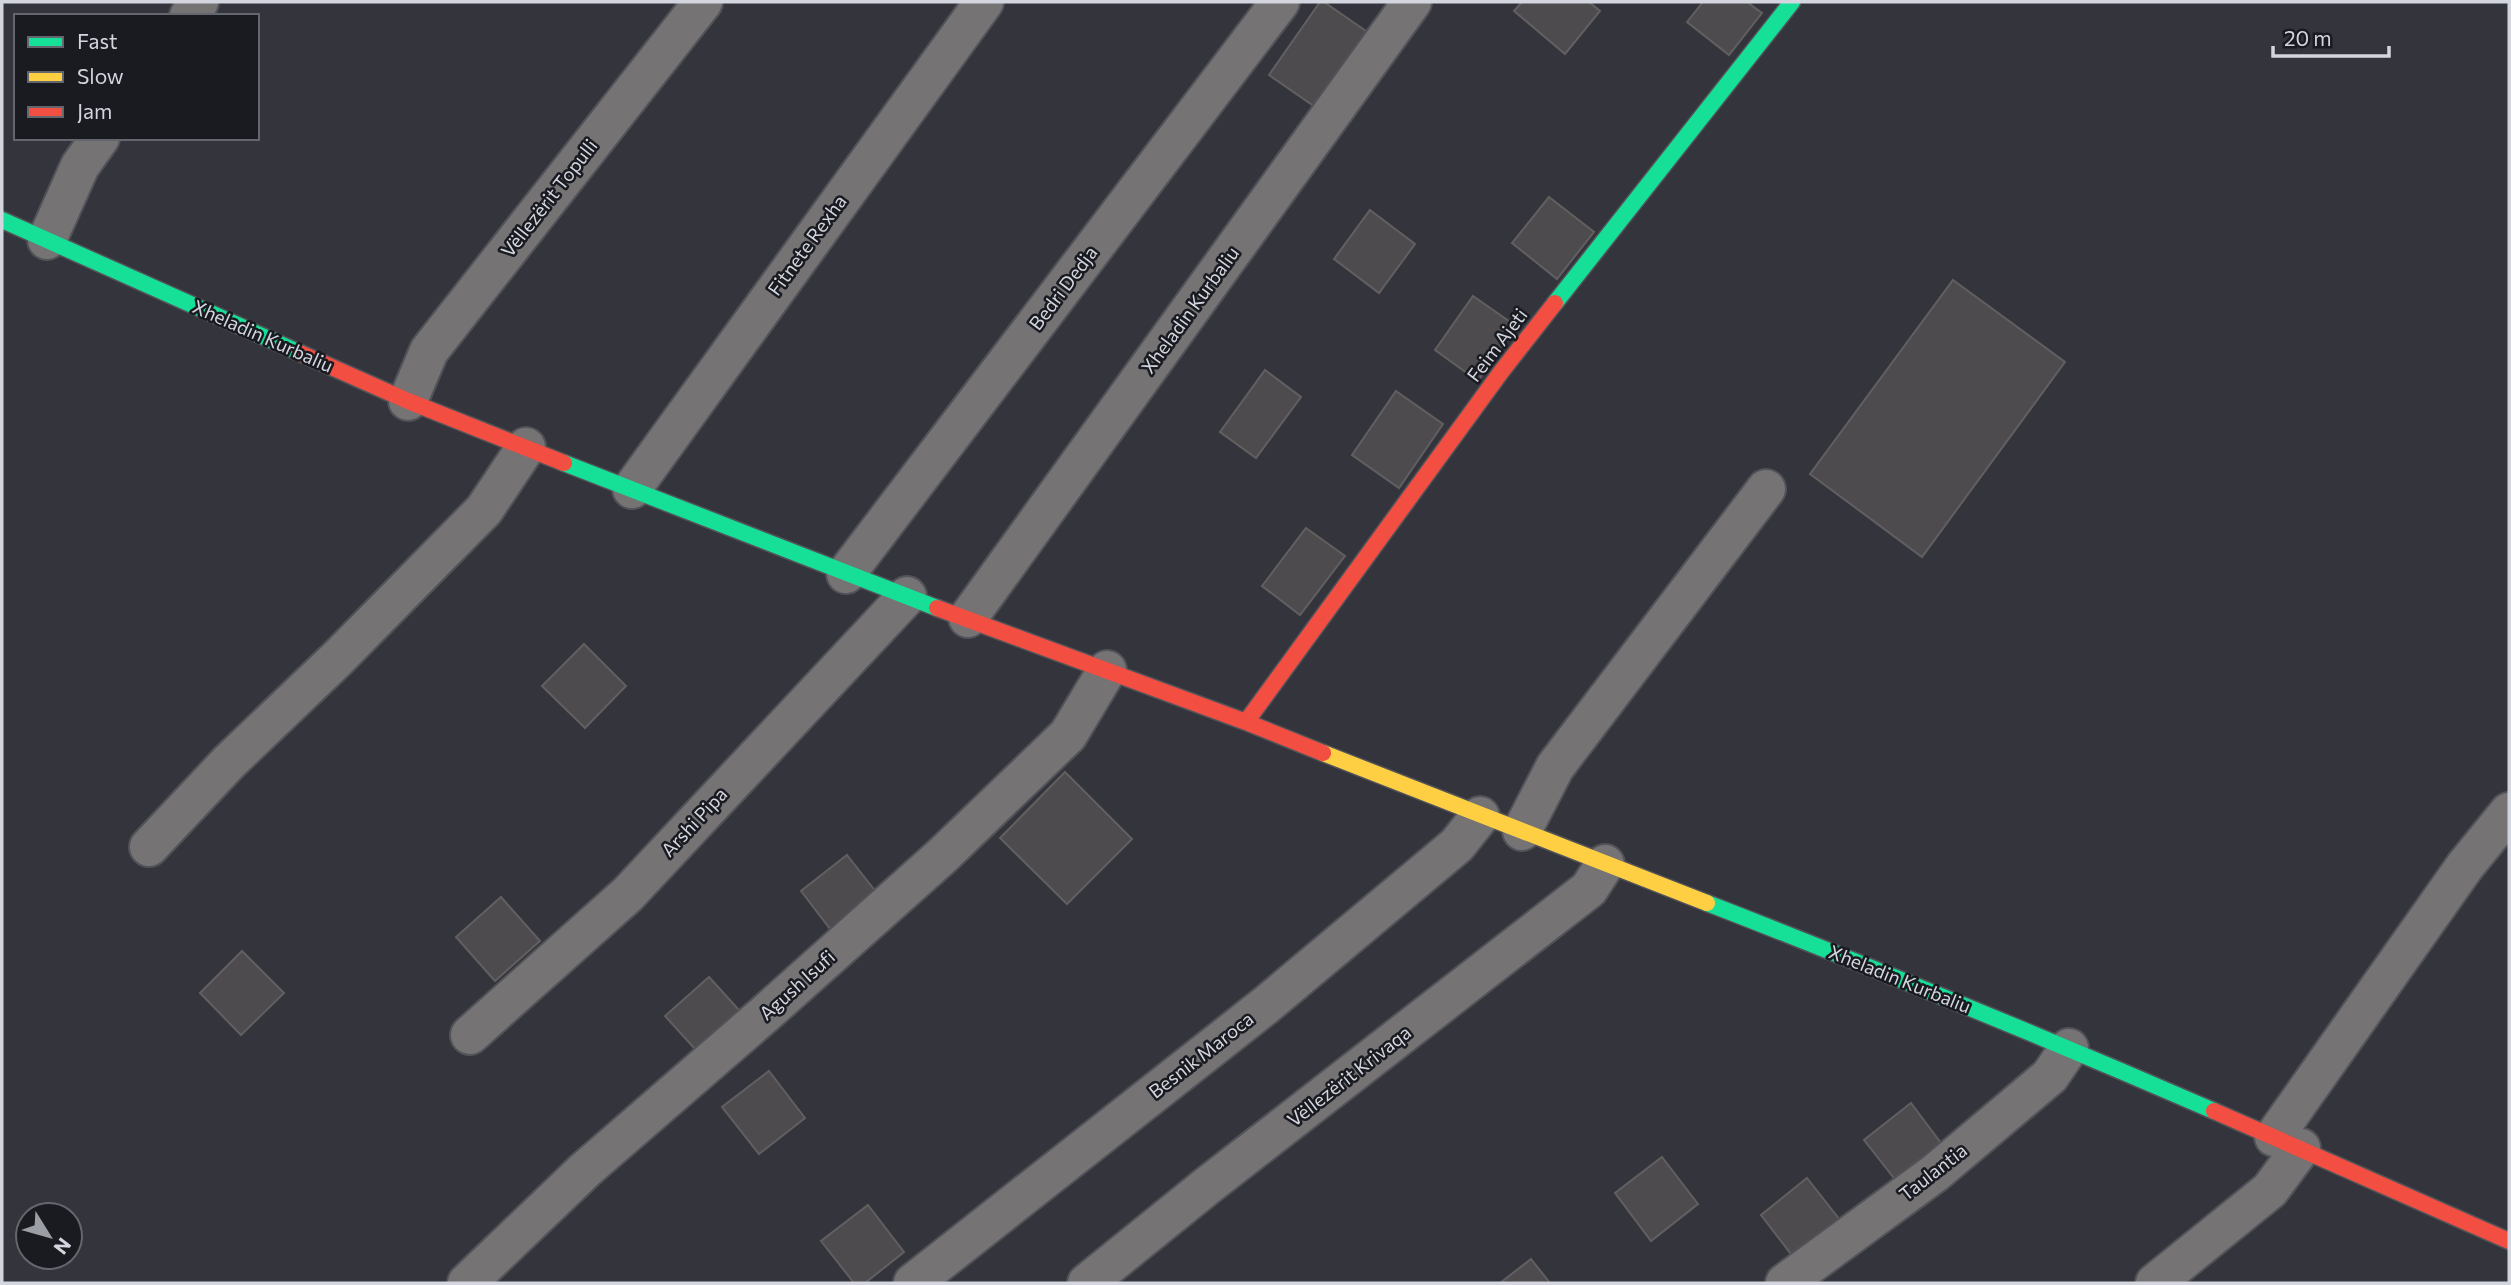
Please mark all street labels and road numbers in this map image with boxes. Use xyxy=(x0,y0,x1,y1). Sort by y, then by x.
street label: Vëllezërit Topulli xyxy=(495,134,602,261)
street label: Fitnete Rexha xyxy=(762,190,851,299)
street label: Bedri Dedja xyxy=(1024,241,1102,334)
street label: Xheladin Kurbaliu xyxy=(1136,242,1243,378)
street label: Xheladin Kurbaliu xyxy=(189,294,337,377)
street label: Feim Ajeti xyxy=(1462,303,1532,386)
street label: Arshi Pipa xyxy=(656,782,732,861)
street label: Xheladin Kurbaliu xyxy=(1826,940,1975,1018)
street label: Agush Isufi xyxy=(754,945,839,1025)
street label: Besnik Maroca xyxy=(1144,1007,1258,1103)
street label: Vëllezërit Krivaqa xyxy=(1282,1020,1415,1131)
street label: Taulantia xyxy=(1894,1138,1971,1205)

